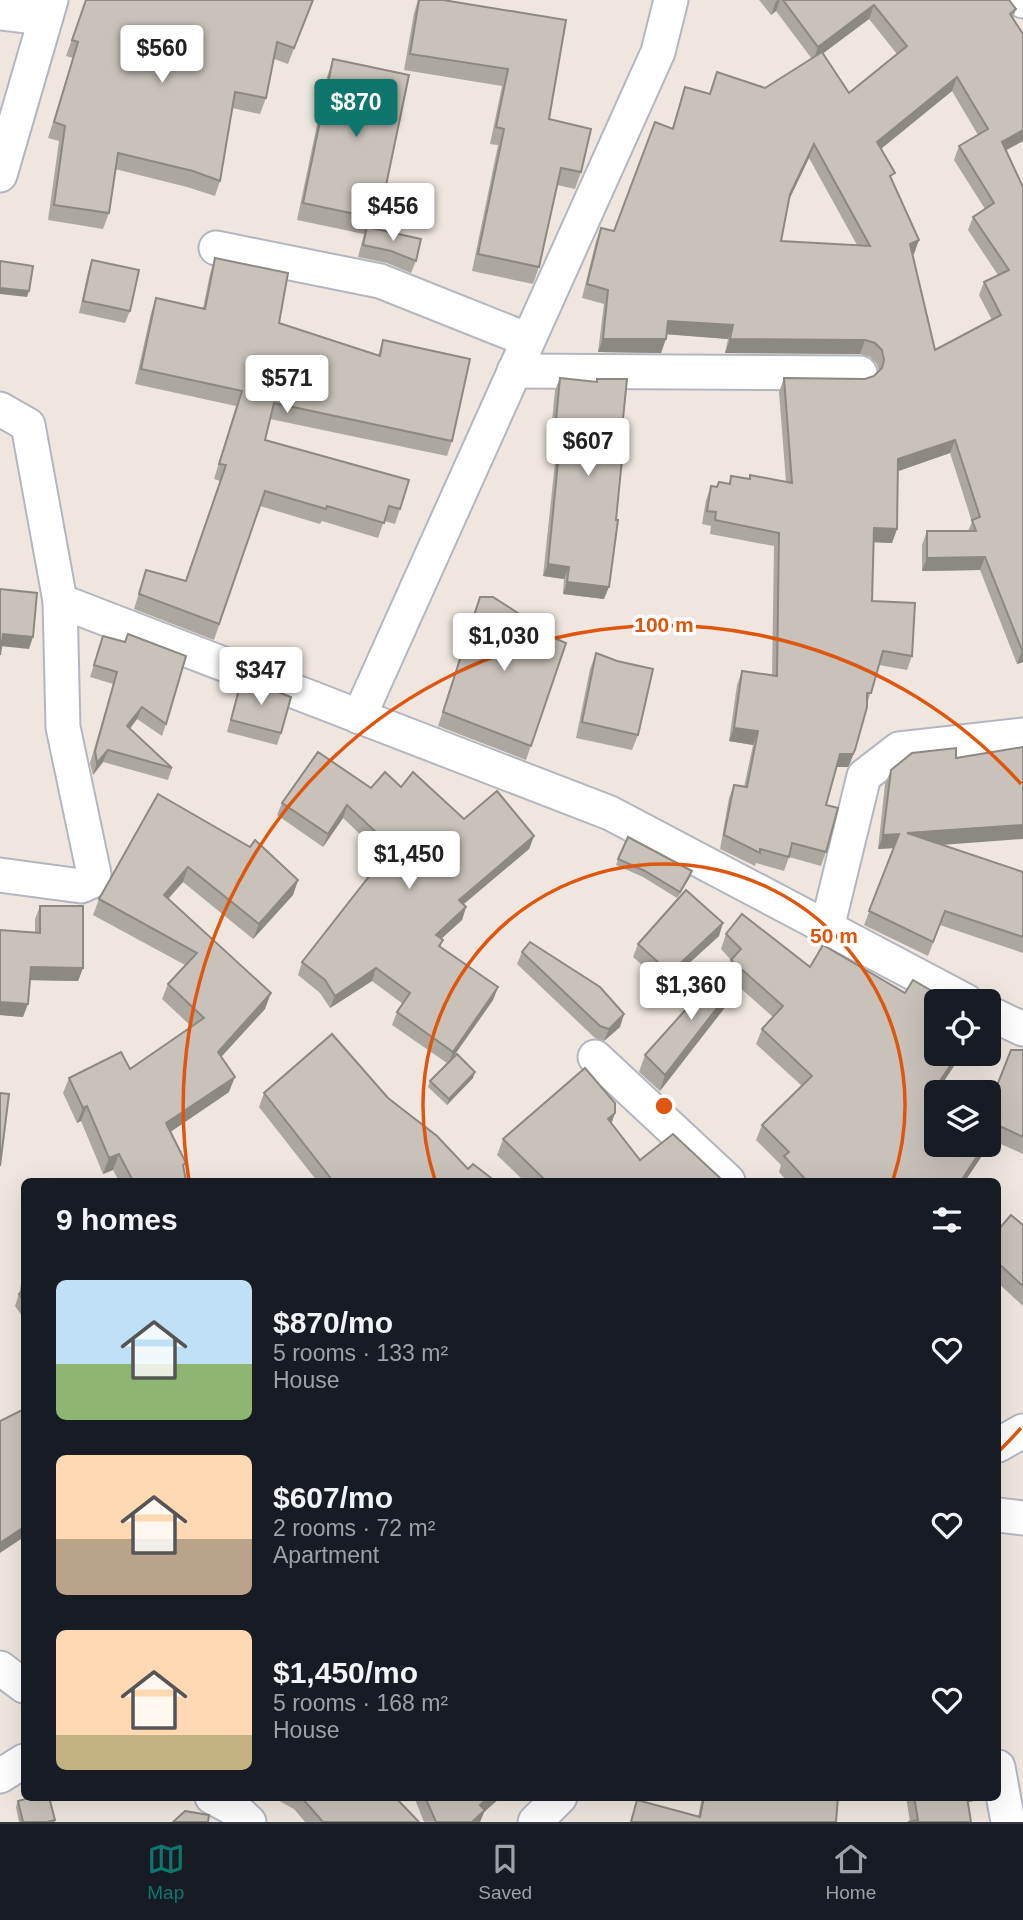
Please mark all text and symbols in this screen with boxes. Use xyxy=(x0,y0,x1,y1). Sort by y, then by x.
pin: $560 xyxy=(121,25,203,85)
text: $560 xyxy=(136,35,188,61)
pin: $870 xyxy=(315,80,397,139)
text: $870 xyxy=(330,89,382,115)
pin: $456 xyxy=(352,184,434,243)
text: $456 xyxy=(367,193,419,219)
pin: $571 xyxy=(246,356,328,415)
text: $571 xyxy=(261,365,313,391)
pin: $607 xyxy=(547,419,629,478)
text: $607 xyxy=(562,428,614,454)
text: 100 m xyxy=(634,613,694,636)
pin: $1,030 xyxy=(447,614,561,673)
text: $1,030 xyxy=(469,623,539,649)
pin: $347 xyxy=(220,648,302,707)
text: $347 xyxy=(235,657,287,683)
pin: $1,450 xyxy=(352,832,466,891)
text: $1,450 xyxy=(374,841,444,867)
text: 50 m xyxy=(810,924,858,947)
pin: $1,360 xyxy=(634,962,748,1022)
text: $1,360 xyxy=(656,972,726,998)
map controls xyxy=(924,989,1001,1157)
button: locate xyxy=(924,989,1001,1066)
button: layers xyxy=(924,1080,1001,1157)
centre of rings xyxy=(652,1094,676,1118)
icon: filters xyxy=(928,1201,966,1239)
text: 9 homes xyxy=(56,1203,178,1236)
text: $870/mo xyxy=(273,1306,393,1339)
icon: home xyxy=(112,1308,196,1392)
icon: heart xyxy=(928,1331,966,1369)
text: 5 rooms · 133 m² xyxy=(273,1340,448,1366)
text: House xyxy=(273,1367,339,1393)
text: $607/mo xyxy=(273,1481,393,1514)
icon: home xyxy=(112,1483,196,1567)
icon: heart xyxy=(928,1506,966,1544)
text: 2 rooms · 72 m² xyxy=(273,1515,435,1541)
text: Apartment xyxy=(273,1542,379,1568)
text: $1,450/mo xyxy=(273,1656,418,1689)
icon: home xyxy=(112,1658,196,1742)
icon: heart xyxy=(928,1681,966,1719)
text: 5 rooms · 168 m² xyxy=(273,1690,448,1716)
text: House xyxy=(273,1717,339,1743)
tab: Map xyxy=(147,1840,185,1904)
tab: Saved xyxy=(478,1840,532,1904)
tab: Home xyxy=(826,1840,876,1904)

